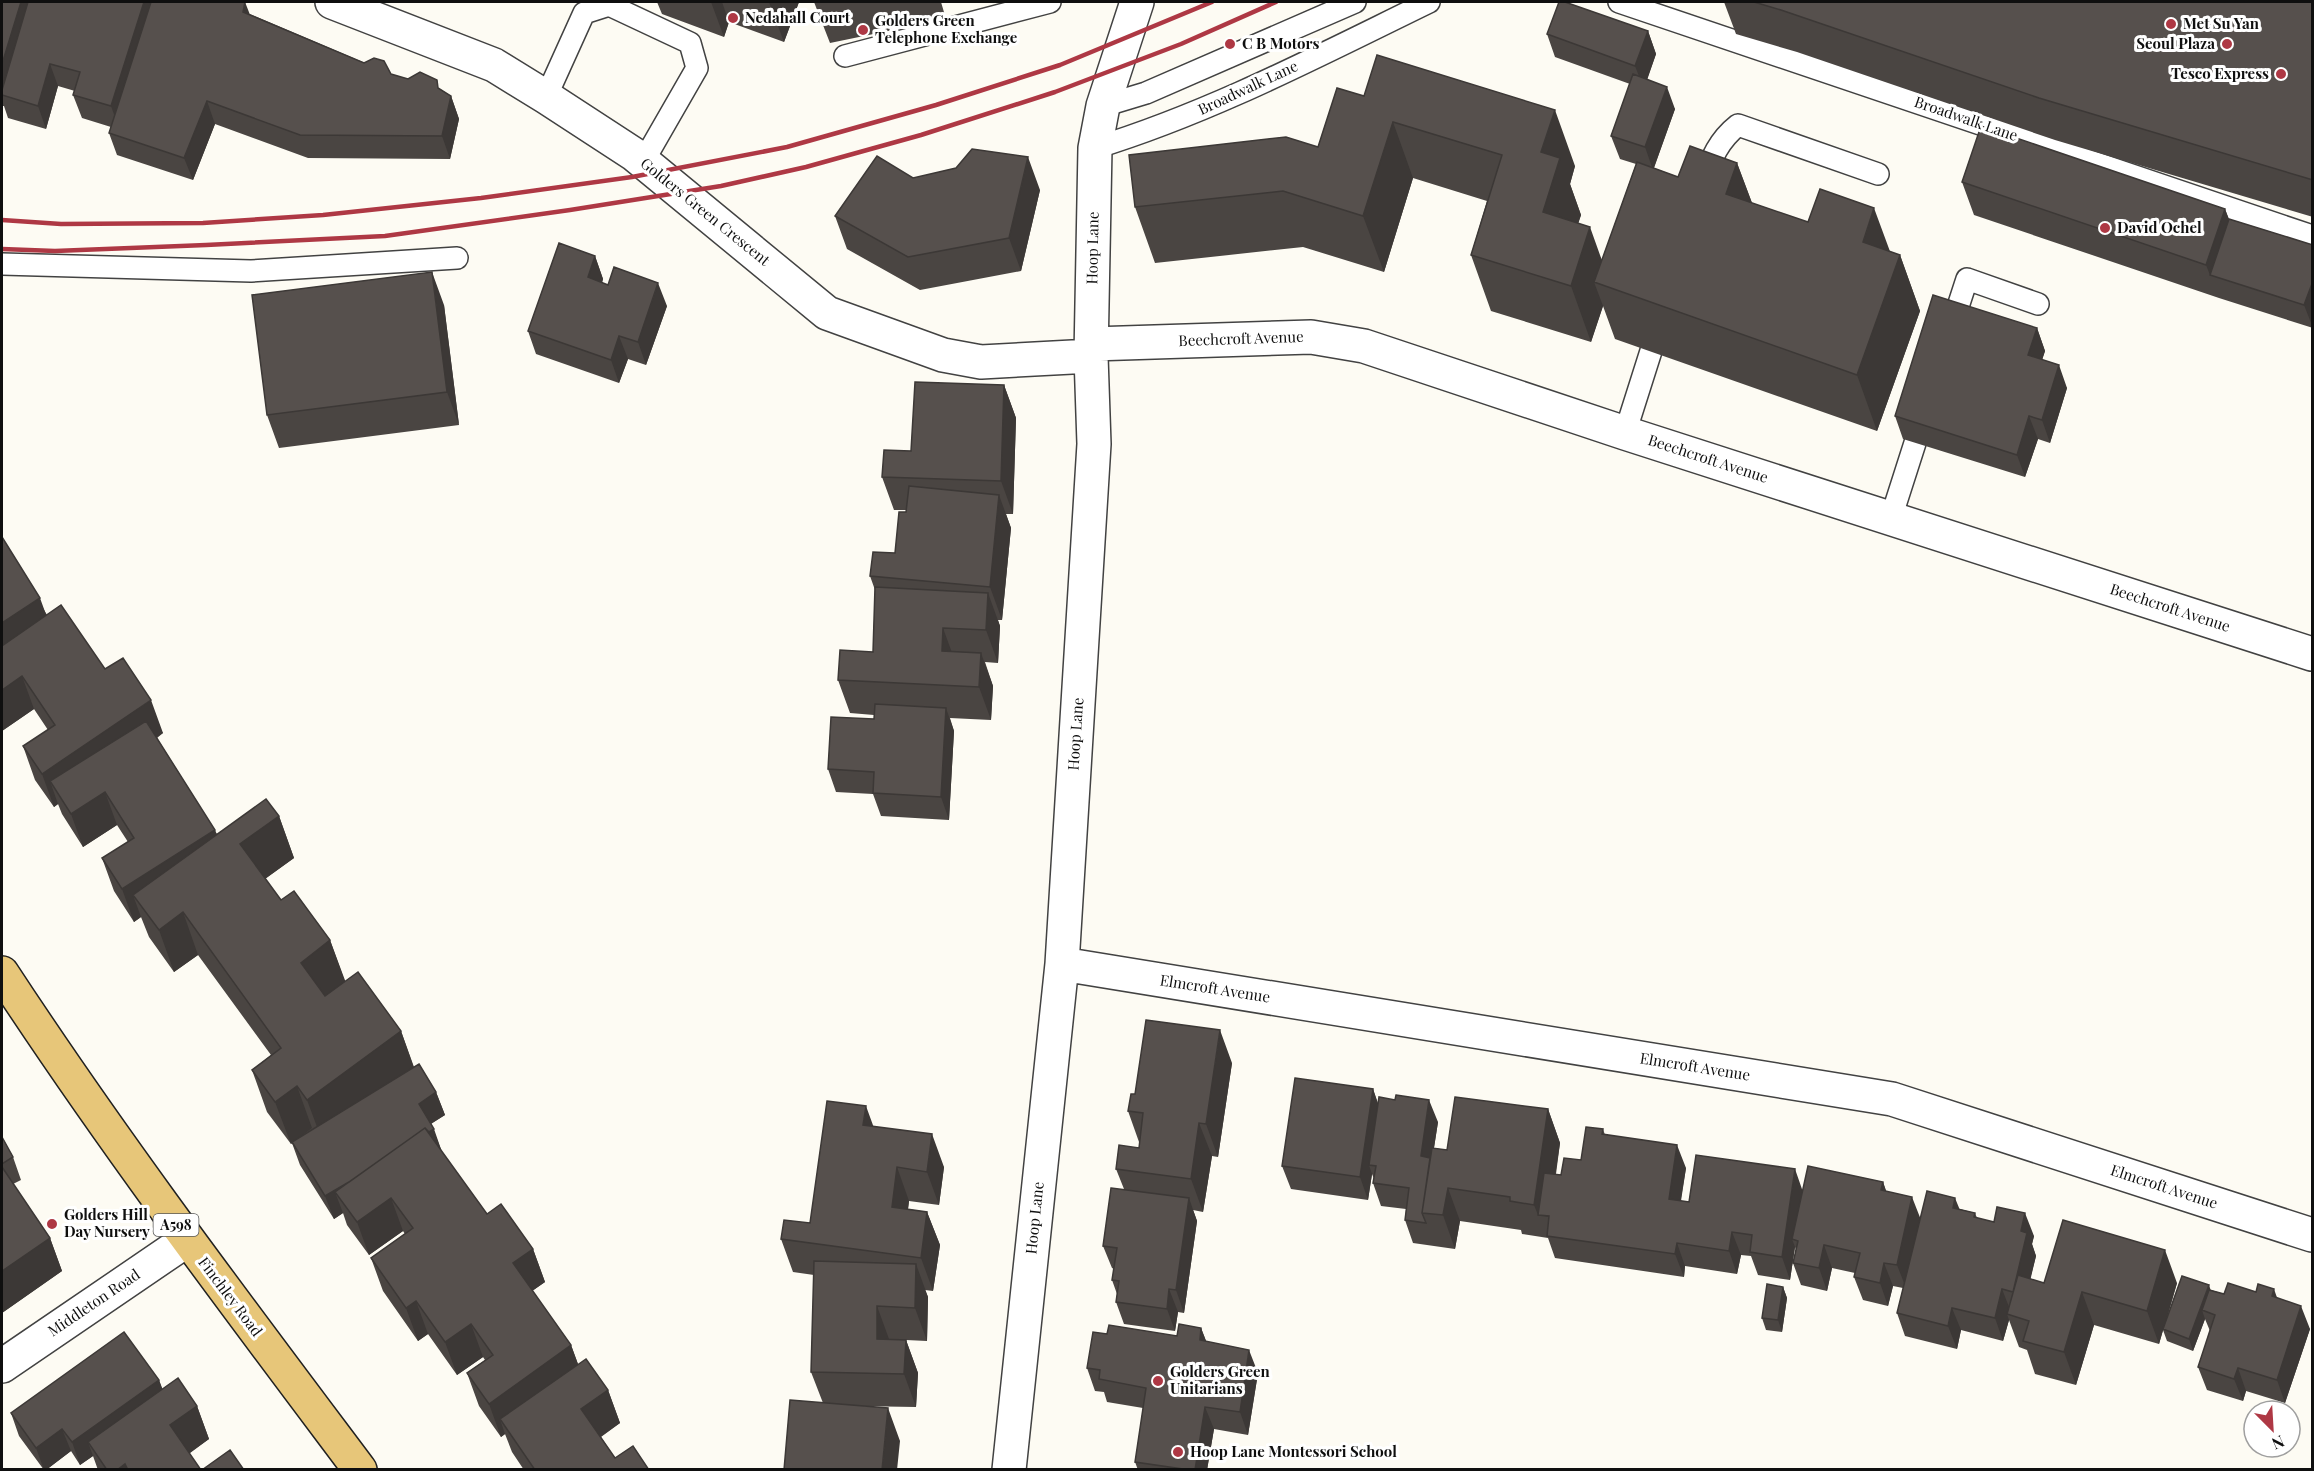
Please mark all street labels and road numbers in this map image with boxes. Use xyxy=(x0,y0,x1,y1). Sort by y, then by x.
street label: Broadwalk Lane xyxy=(1194,55,1301,119)
street label: Broadwalk Lane xyxy=(1912,91,2021,145)
street label: Golders Green Crescent xyxy=(637,153,775,270)
street label: Hoop Lane xyxy=(1081,211,1103,285)
street label: Beechcroft Avenue xyxy=(1178,326,1304,350)
street label: Beechcroft Avenue xyxy=(1646,429,1771,487)
street label: Beechcroft Avenue xyxy=(2108,578,2233,636)
street label: Hoop Lane xyxy=(1062,697,1088,771)
street label: Elmcroft Avenue xyxy=(1159,969,1272,1007)
street label: Elmcroft Avenue xyxy=(1639,1047,1752,1085)
street label: Elmcroft Avenue xyxy=(2108,1159,2220,1213)
street label: Hoop Lane xyxy=(1020,1181,1048,1255)
road number: A598 xyxy=(154,1214,198,1236)
street label: Finchley Road xyxy=(194,1253,267,1340)
street label: Middleton Road xyxy=(44,1264,144,1340)

